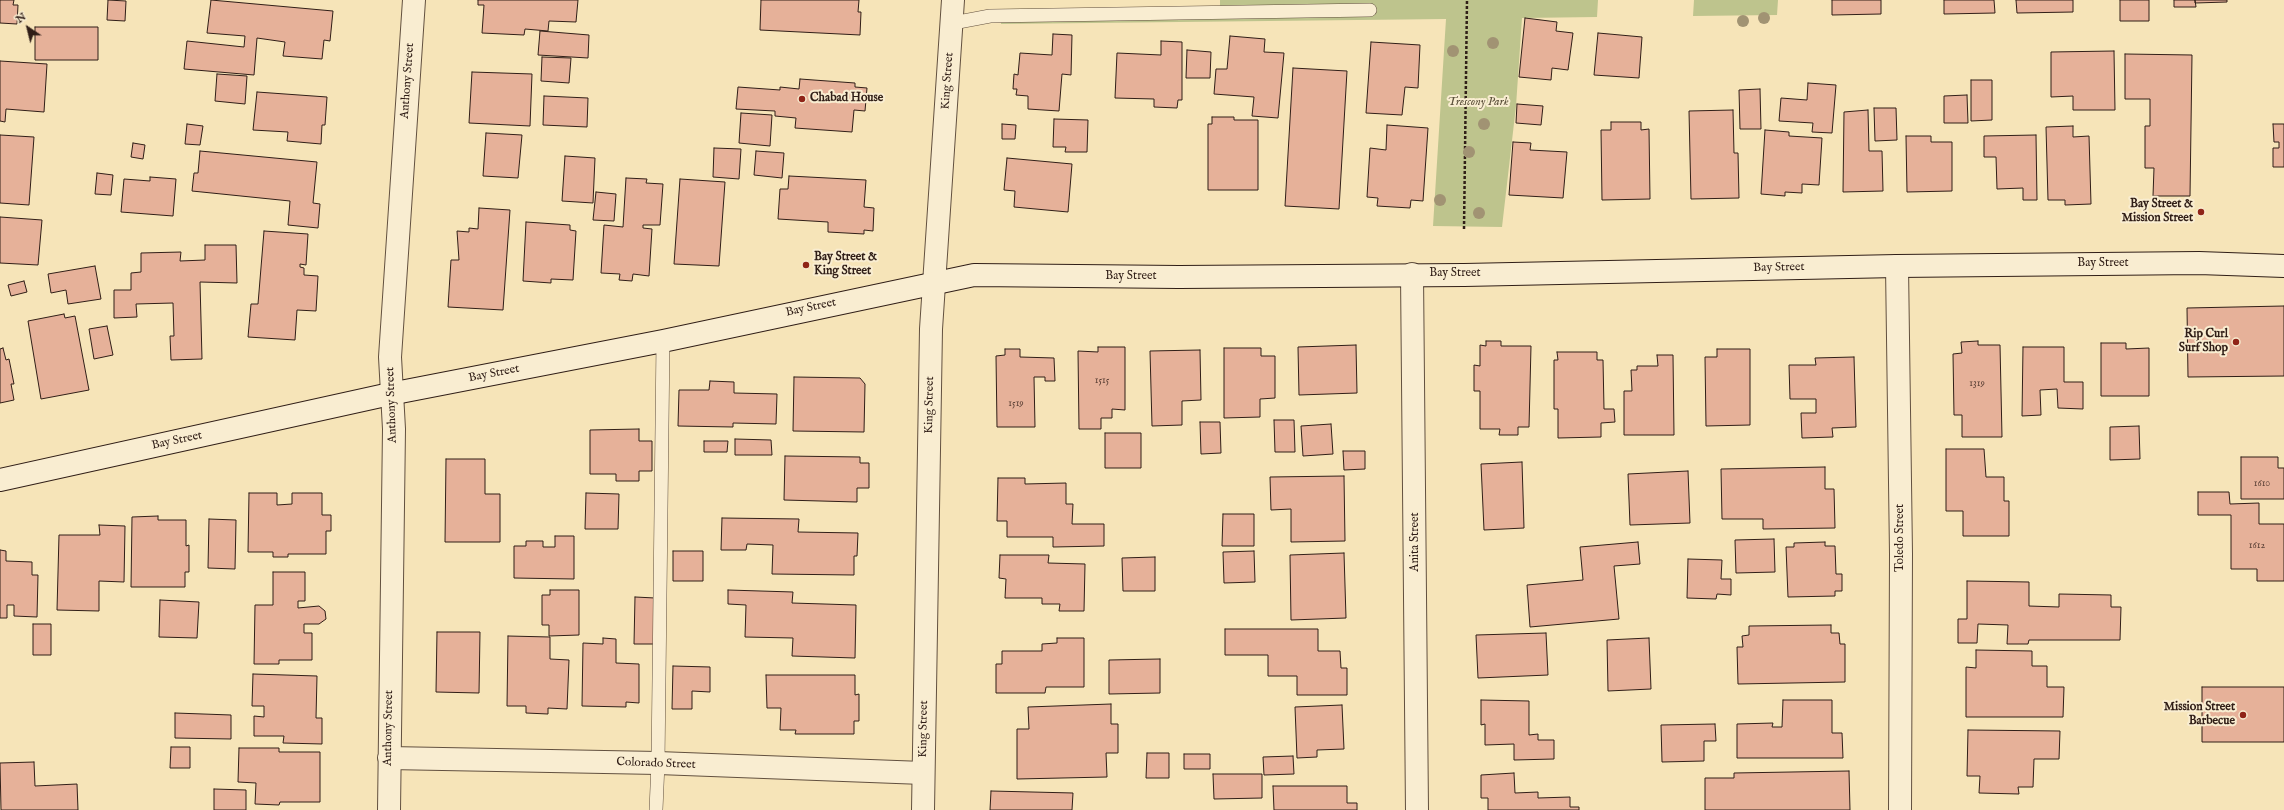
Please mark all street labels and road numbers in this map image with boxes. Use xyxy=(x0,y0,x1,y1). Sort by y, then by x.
street label: Anthony Street xyxy=(398,43,418,119)
street label: King Street xyxy=(939,52,957,110)
street label: Bay Street xyxy=(2077,257,2129,271)
street label: Bay Street xyxy=(1753,260,1805,276)
street label: Bay Street xyxy=(1429,267,1481,281)
street label: Bay Street xyxy=(1105,270,1157,284)
street label: Bay Street xyxy=(784,296,838,320)
street label: Bay Street xyxy=(467,362,521,386)
street label: Anthony Street xyxy=(383,367,401,443)
street label: King Street xyxy=(922,376,938,434)
street label: Bay Street xyxy=(150,429,204,453)
street label: Toledo Street xyxy=(1894,504,1908,572)
street label: Anita Street xyxy=(1409,512,1423,572)
street label: Anthony Street xyxy=(381,690,397,766)
street label: King Street xyxy=(916,700,932,758)
street label: Colorado Street xyxy=(616,755,696,773)

